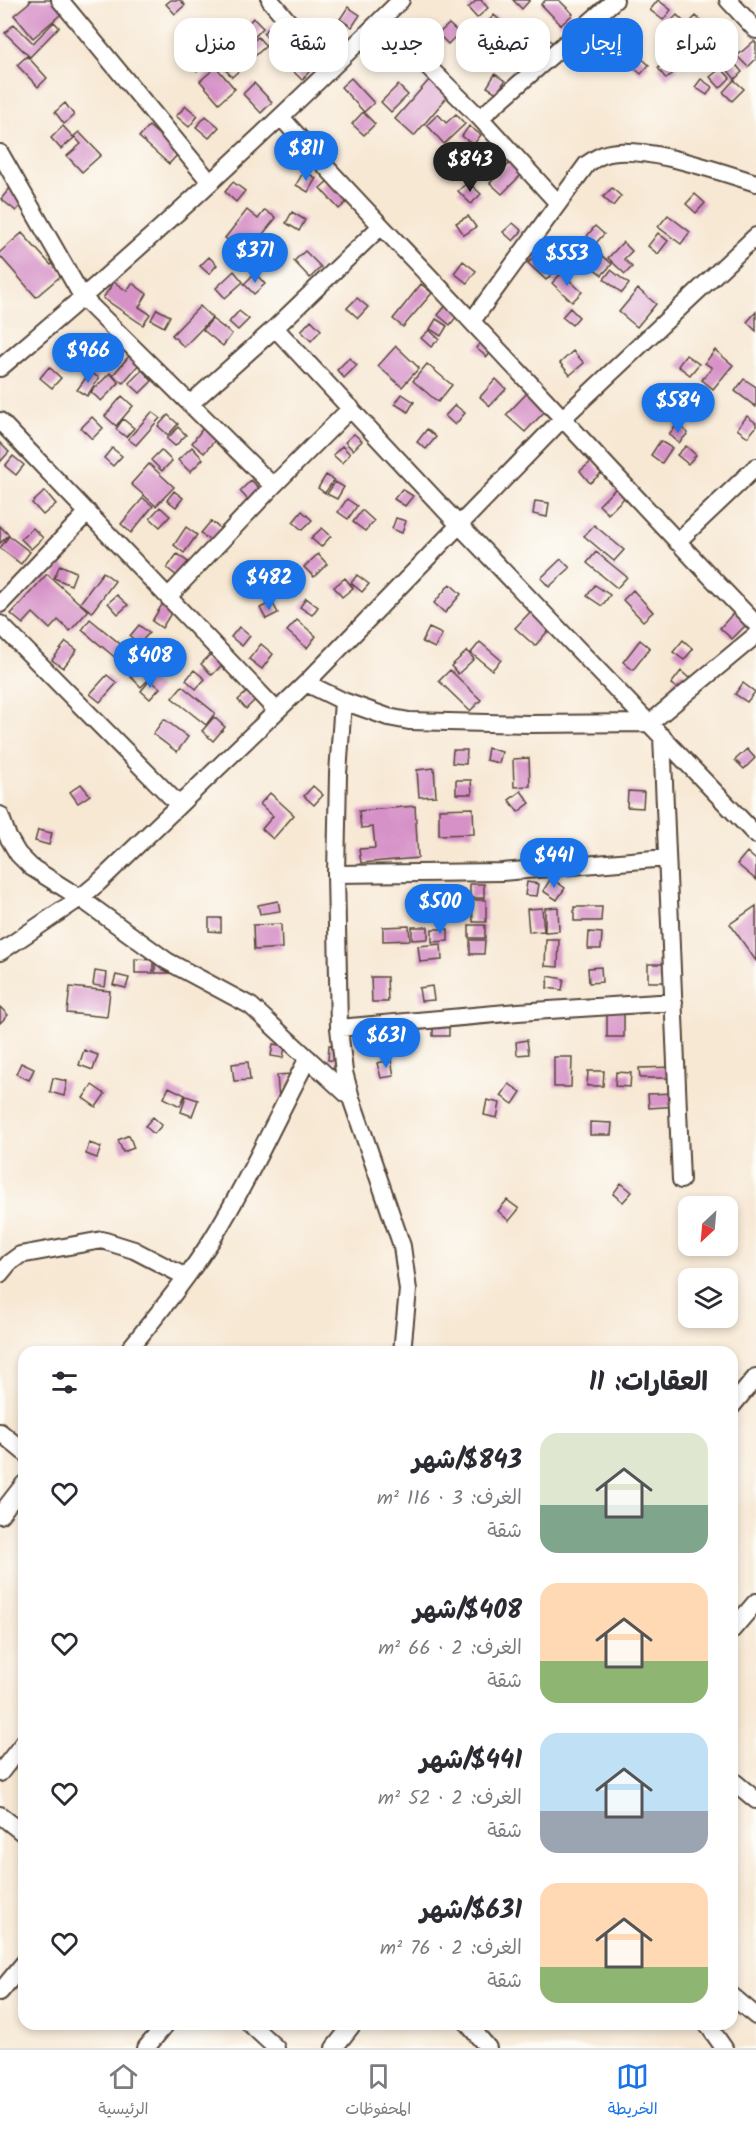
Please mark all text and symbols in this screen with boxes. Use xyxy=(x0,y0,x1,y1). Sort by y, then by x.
chip: منزل xyxy=(174,18,257,72)
chip: شقة xyxy=(269,18,348,72)
chip: جديد xyxy=(360,18,444,72)
chip: تصفية xyxy=(456,18,550,72)
chip: إيجار xyxy=(562,18,643,72)
chip: شراء xyxy=(655,18,738,72)
pin: $811 xyxy=(270,131,342,182)
text: $811 xyxy=(288,134,324,166)
pin: $843 xyxy=(434,142,506,193)
text: $843 xyxy=(447,145,493,177)
pin: $371 xyxy=(219,233,291,284)
text: $371 xyxy=(236,236,274,268)
pin: $553 xyxy=(531,236,603,287)
text: $553 xyxy=(545,239,589,271)
pin: $966 xyxy=(52,333,124,384)
text: $966 xyxy=(66,336,110,368)
pin: $584 xyxy=(642,383,714,434)
text: $584 xyxy=(656,386,700,418)
pin: $482 xyxy=(233,560,305,611)
text: $482 xyxy=(246,563,292,595)
pin: $408 xyxy=(114,638,186,689)
text: $408 xyxy=(128,641,172,673)
pin: $441 xyxy=(518,838,590,889)
text: $441 xyxy=(534,841,574,873)
pin: $500 xyxy=(404,884,476,935)
text: $500 xyxy=(419,887,461,919)
pin: $631 xyxy=(350,1018,422,1069)
text: $631 xyxy=(366,1021,406,1053)
north arrow xyxy=(678,1196,738,1256)
map controls xyxy=(678,1196,738,1328)
button: layers xyxy=(678,1268,738,1328)
text: العقارات: 11 xyxy=(589,1362,708,1404)
icon: filters xyxy=(48,1366,81,1399)
text: $843/شهر xyxy=(412,1440,522,1482)
icon: home xyxy=(588,1457,660,1529)
icon: heart xyxy=(48,1477,81,1510)
text: الغرف: 3 · 116 m² xyxy=(377,1483,522,1515)
text: شقة xyxy=(487,1516,522,1548)
text: $408/شهر xyxy=(413,1590,522,1632)
icon: home xyxy=(588,1607,660,1679)
icon: heart xyxy=(48,1627,81,1660)
text: الغرف: 2 · 66 m² xyxy=(378,1633,522,1665)
text: شقة xyxy=(487,1666,522,1698)
text: $441/شهر xyxy=(420,1740,522,1782)
icon: home xyxy=(588,1757,660,1829)
icon: heart xyxy=(48,1777,81,1810)
text: الغرف: 2 · 52 m² xyxy=(378,1783,522,1815)
text: شقة xyxy=(487,1816,522,1848)
text: $631/شهر xyxy=(420,1890,522,1932)
icon: home xyxy=(588,1907,660,1979)
icon: heart xyxy=(48,1927,81,1960)
text: الغرف: 2 · 76 m² xyxy=(380,1933,522,1965)
text: شقة xyxy=(487,1966,522,1998)
tab: الرئيسية xyxy=(98,2060,149,2123)
tab: المحفوظات xyxy=(345,2060,411,2123)
tab: الخريطة xyxy=(608,2060,658,2123)

